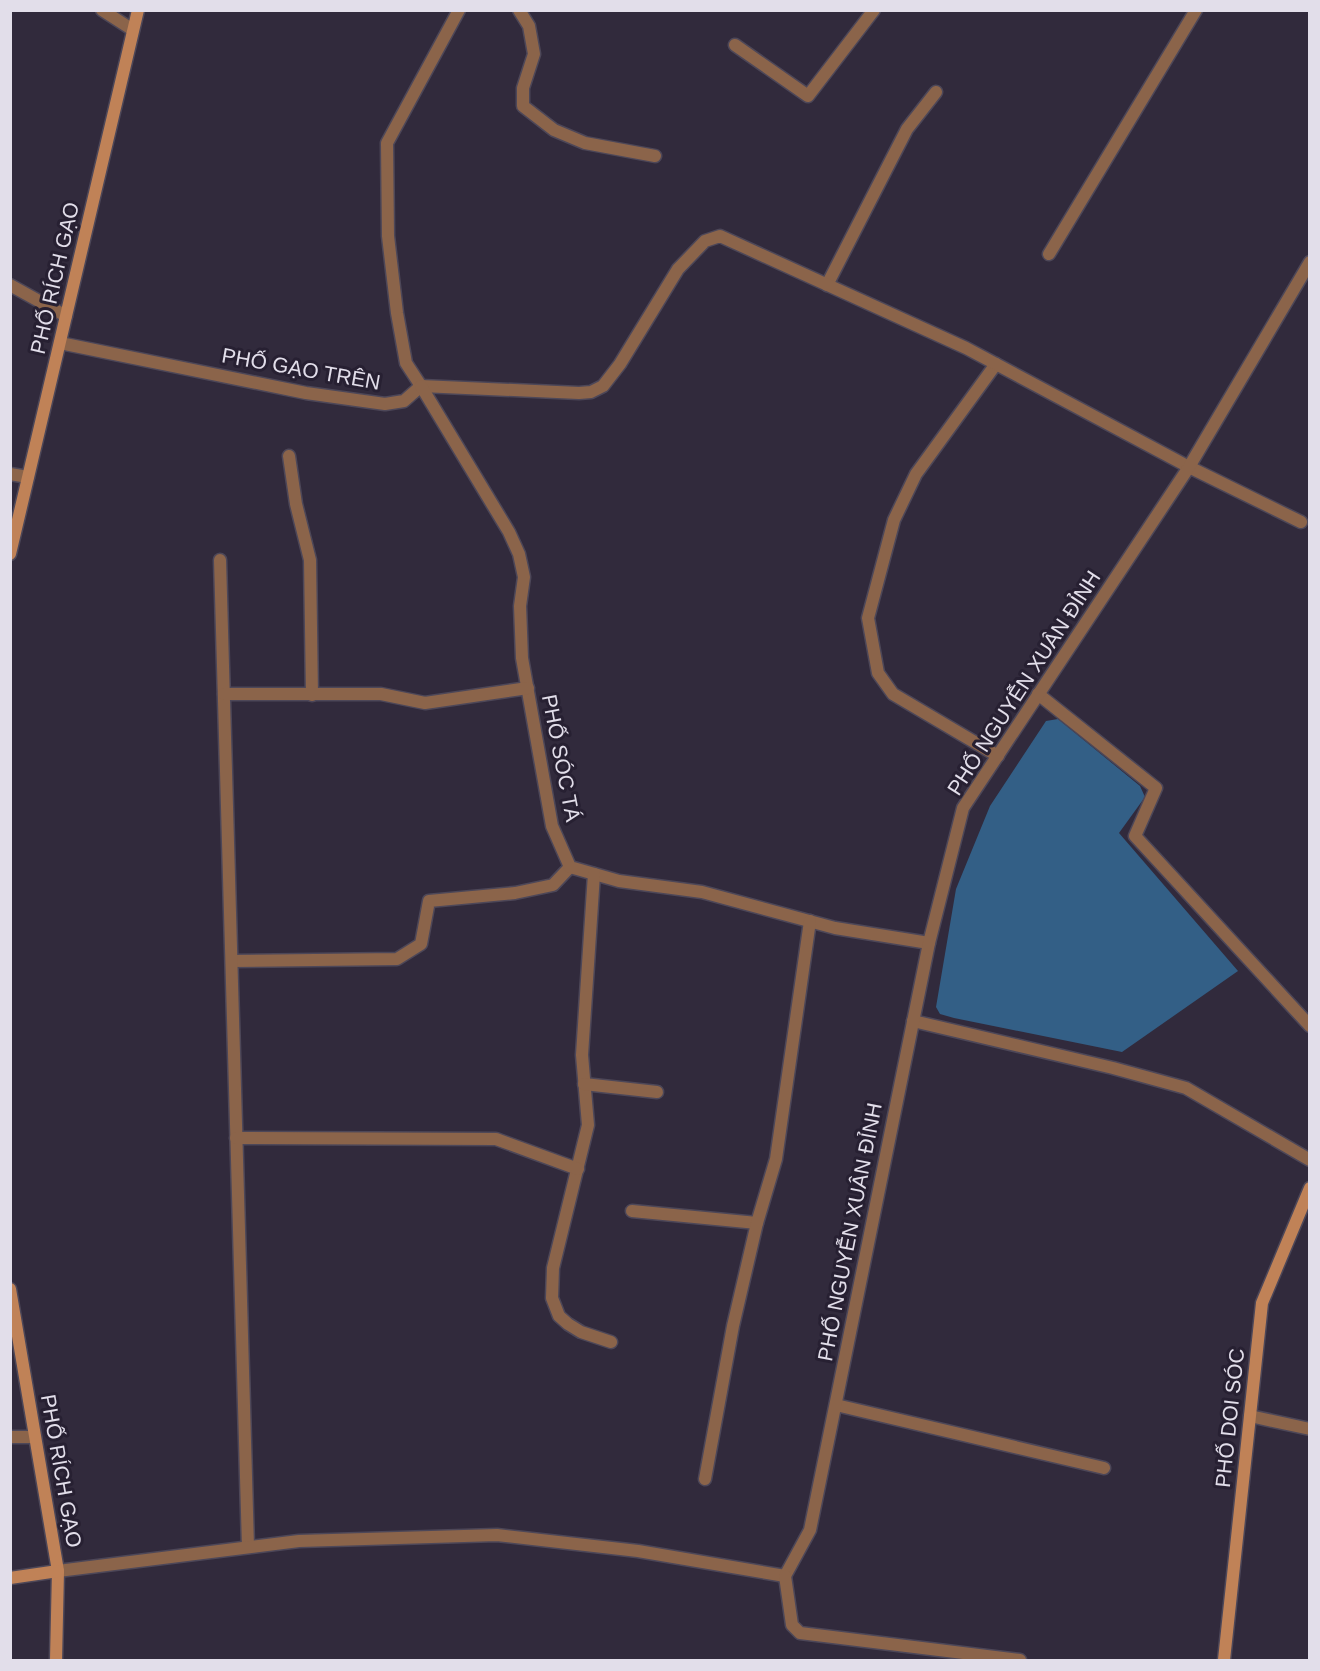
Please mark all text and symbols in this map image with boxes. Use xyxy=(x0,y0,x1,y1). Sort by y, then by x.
street label: PHỐ RÍCH GẠO xyxy=(26,200,83,356)
street label: PHỐ GẠO TRÊN xyxy=(220,343,382,394)
street label: PHỐ NGUYỄN XUÂN ĐỈNH xyxy=(942,566,1105,799)
street label: PHỐ SÓC TÁ xyxy=(538,692,585,823)
street label: PHỐ NGUYỄN XUÂN ĐỈNH xyxy=(813,1101,886,1363)
street label: PHỐ DOI SÓC xyxy=(1211,1347,1248,1489)
street label: PHỐ RÍCH GẠO xyxy=(37,1393,86,1549)

